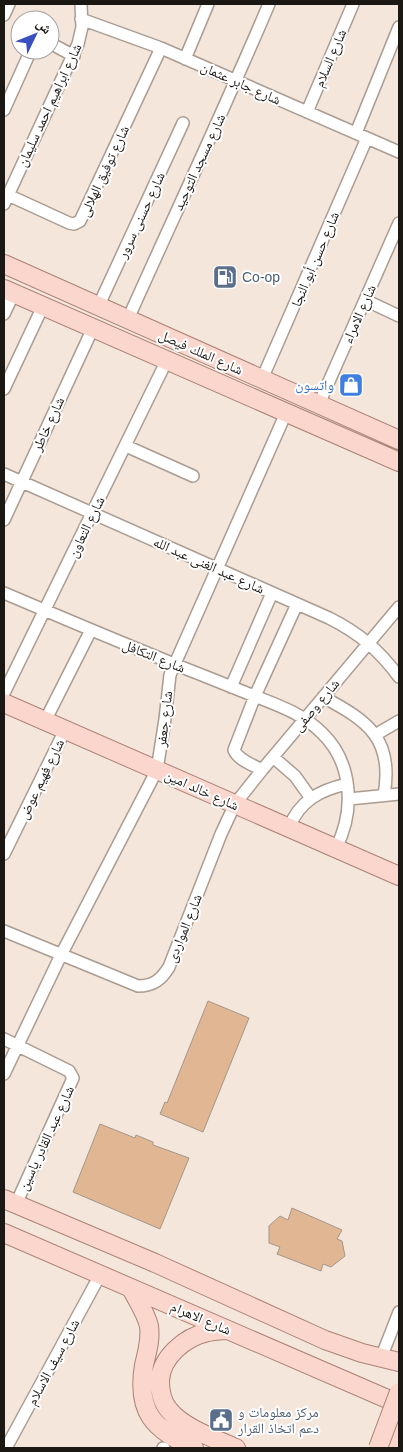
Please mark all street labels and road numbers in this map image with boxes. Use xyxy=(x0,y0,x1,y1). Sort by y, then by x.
street label: شارع السلام xyxy=(311,27,351,90)
street label: شارع ابراهيم احمد سليمان xyxy=(13,41,86,170)
street label: شارع جابر عثمان xyxy=(198,58,284,110)
street label: شارع مسجد التوحيد xyxy=(170,111,230,214)
street label: شارع توفيق الهلالى xyxy=(76,123,134,220)
street label: شارع حسنى سرور xyxy=(114,169,170,262)
street label: شارع حسن أبو النجا xyxy=(288,209,344,310)
street label: شارع الامراء xyxy=(339,282,381,347)
street label: شارع الملك فيصل xyxy=(156,326,245,379)
street label: شارع خاطر xyxy=(28,394,69,455)
street label: شارع التعاون xyxy=(64,494,109,561)
street label: شارع عبد الغنى عبد الله xyxy=(150,533,267,598)
street label: شارع التكافل xyxy=(120,636,188,678)
street label: شارع وصفى xyxy=(290,676,344,736)
street label: شارع جعفر xyxy=(153,690,177,749)
street label: شارع فهيم عوض xyxy=(15,736,69,822)
street label: شارع خالد امين xyxy=(162,767,242,815)
street label: شارع المواردى xyxy=(163,891,207,965)
street label: شارع عبد القادر ياسين xyxy=(15,1083,79,1194)
street label: شارع الاهرام xyxy=(168,1298,234,1340)
street label: شارع سيف الاسلام xyxy=(24,1316,84,1409)

